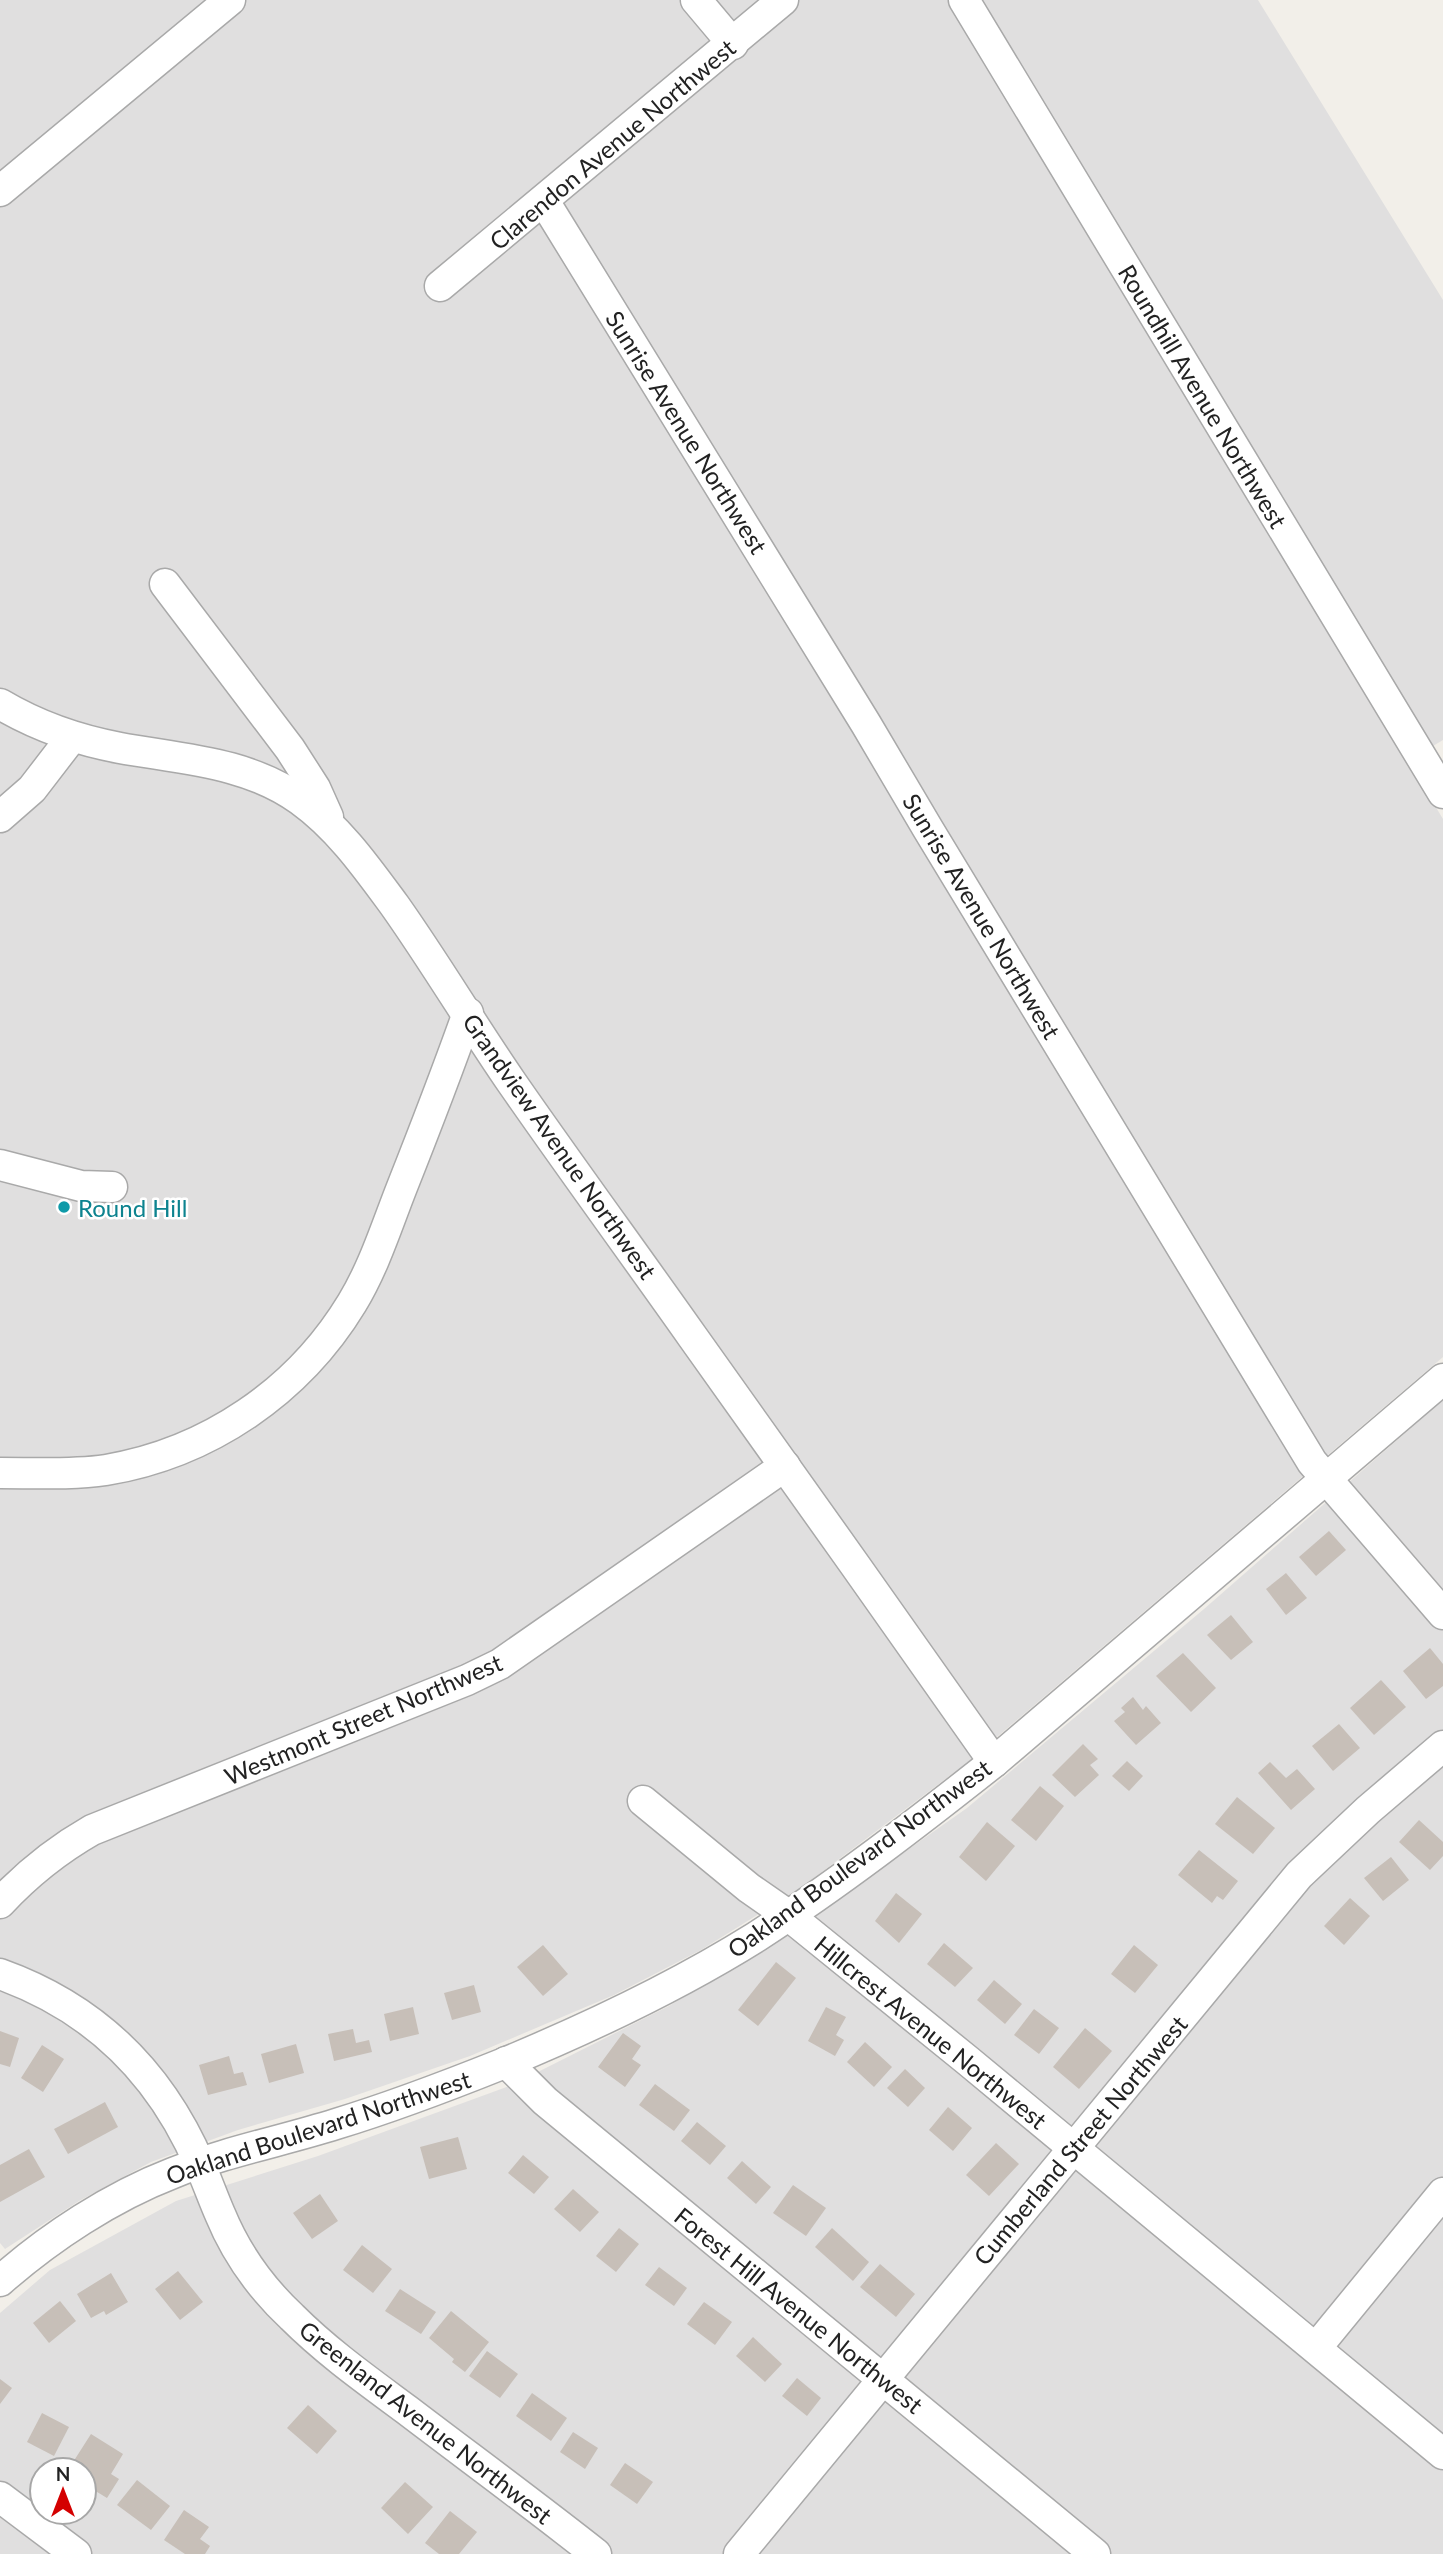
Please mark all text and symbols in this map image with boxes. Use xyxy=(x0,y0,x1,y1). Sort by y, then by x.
street label: Clarendon Avenue Northwest xyxy=(483,32,741,255)
street label: Roundhill Avenue Northwest xyxy=(1113,259,1293,533)
street label: Sunrise Avenue Northwest xyxy=(600,305,774,559)
street label: Sunrise Avenue Northwest xyxy=(897,788,1067,1044)
street label: Grandview Avenue Northwest xyxy=(457,1008,663,1285)
place label: Round Hill xyxy=(78,1193,187,1222)
marker: Round Hill xyxy=(56,1199,72,1215)
street label: Westmont Street Northwest xyxy=(220,1647,506,1791)
street label: Oakland Boulevard Northwest xyxy=(722,1752,997,1963)
street label: Hillcrest Avenue Northwest xyxy=(809,1929,1053,2135)
street label: Cumberland Street Northwest xyxy=(967,2009,1193,2270)
street label: Oakland Boulevard Northwest xyxy=(162,2064,474,2190)
street label: Forest Hill Avenue Northwest xyxy=(669,2201,929,2419)
street label: Greenland Avenue Northwest xyxy=(294,2314,558,2530)
north arrow xyxy=(28,2456,98,2526)
text: N xyxy=(56,2462,70,2485)

